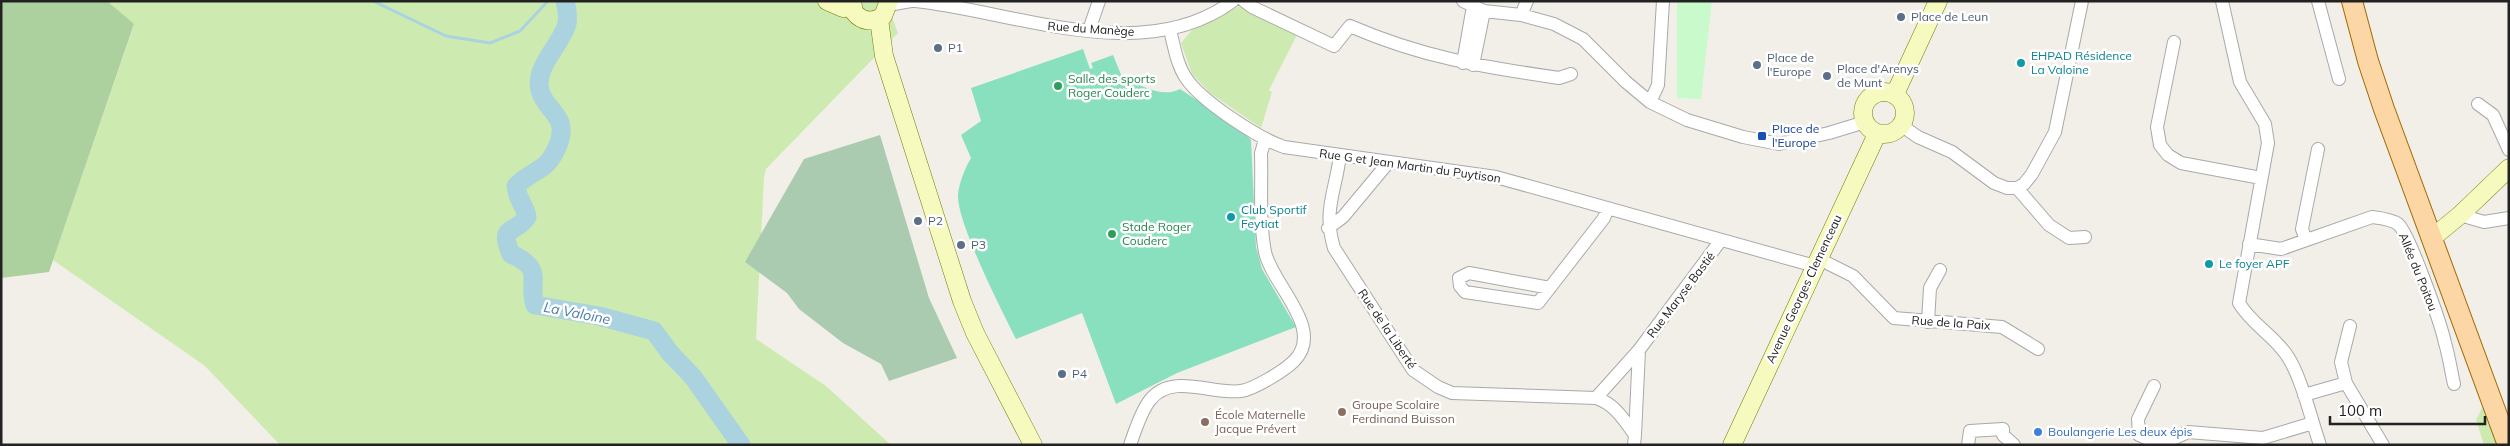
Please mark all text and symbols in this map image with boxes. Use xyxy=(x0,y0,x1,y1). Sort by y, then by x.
place label: Place de Leun xyxy=(1911,9,1988,24)
marker: Place de Leun xyxy=(1895,11,1907,23)
street label: Rue du Manège xyxy=(1047,18,1135,39)
place label: P1 xyxy=(948,40,963,55)
marker: P1 xyxy=(932,42,944,54)
place label: EHPAD Résidence La Valoine xyxy=(2031,48,2132,77)
place label: Place de l'Europe xyxy=(1767,50,1814,79)
marker: EHPAD Résidence La Valoine xyxy=(2015,57,2027,69)
marker: Place de l'Europe xyxy=(1751,59,1763,71)
place label: Place d'Arenys de Munt xyxy=(1837,61,1919,90)
marker: Place d'Arenys de Munt xyxy=(1821,70,1833,82)
place label: Salle des sports Roger Couderc xyxy=(1068,71,1156,100)
marker: Salle des sports Roger Couderc xyxy=(1052,80,1064,92)
place label: PIace de l'Europe xyxy=(1772,121,1819,150)
marker: PIace de l'Europe xyxy=(1756,130,1768,142)
street label: Rue G et Jean Martin du Puytison xyxy=(1318,145,1502,186)
place label: Club Sportif Feytiat xyxy=(1241,202,1308,231)
marker: Club Sportif Feytiat xyxy=(1225,211,1237,223)
street label: Avenue Georges Clemenceau xyxy=(1762,212,1845,366)
place label: P2 xyxy=(928,213,943,228)
marker: P2 xyxy=(912,215,924,227)
place label: Stade Roger Couderc xyxy=(1122,219,1191,248)
marker: Stade Roger Couderc xyxy=(1106,228,1118,240)
street label: Allée du Poitou xyxy=(2396,230,2441,313)
place label: P3 xyxy=(971,237,986,252)
marker: P3 xyxy=(955,239,967,251)
street label: Rue Maryse Bastié xyxy=(1643,249,1718,341)
place label: Le foyer APF xyxy=(2219,256,2290,271)
marker: Le foyer APF xyxy=(2203,258,2215,270)
street label: Rue de la Liberté xyxy=(1355,286,1420,372)
water label: La Valoine xyxy=(542,298,612,328)
street label: Rue de la Paix xyxy=(1911,312,1992,333)
place label: P4 xyxy=(1072,366,1087,381)
marker: P4 xyxy=(1056,368,1068,380)
scale bar xyxy=(2330,394,2485,426)
place label: Groupe Scolaire Ferdinand Buisson xyxy=(1352,397,1455,426)
text: 100 m xyxy=(2338,401,2382,420)
marker: Groupe Scolaire Ferdinand Buisson xyxy=(1336,406,1348,418)
place label: École Maternelle Jacque Prévert xyxy=(1215,407,1306,436)
marker: École Maternelle Jacque Prévert xyxy=(1199,416,1211,428)
place label: Boulangerie Les deux épis xyxy=(2048,424,2193,439)
marker: Boulangerie Les deux épis xyxy=(2032,426,2044,438)

